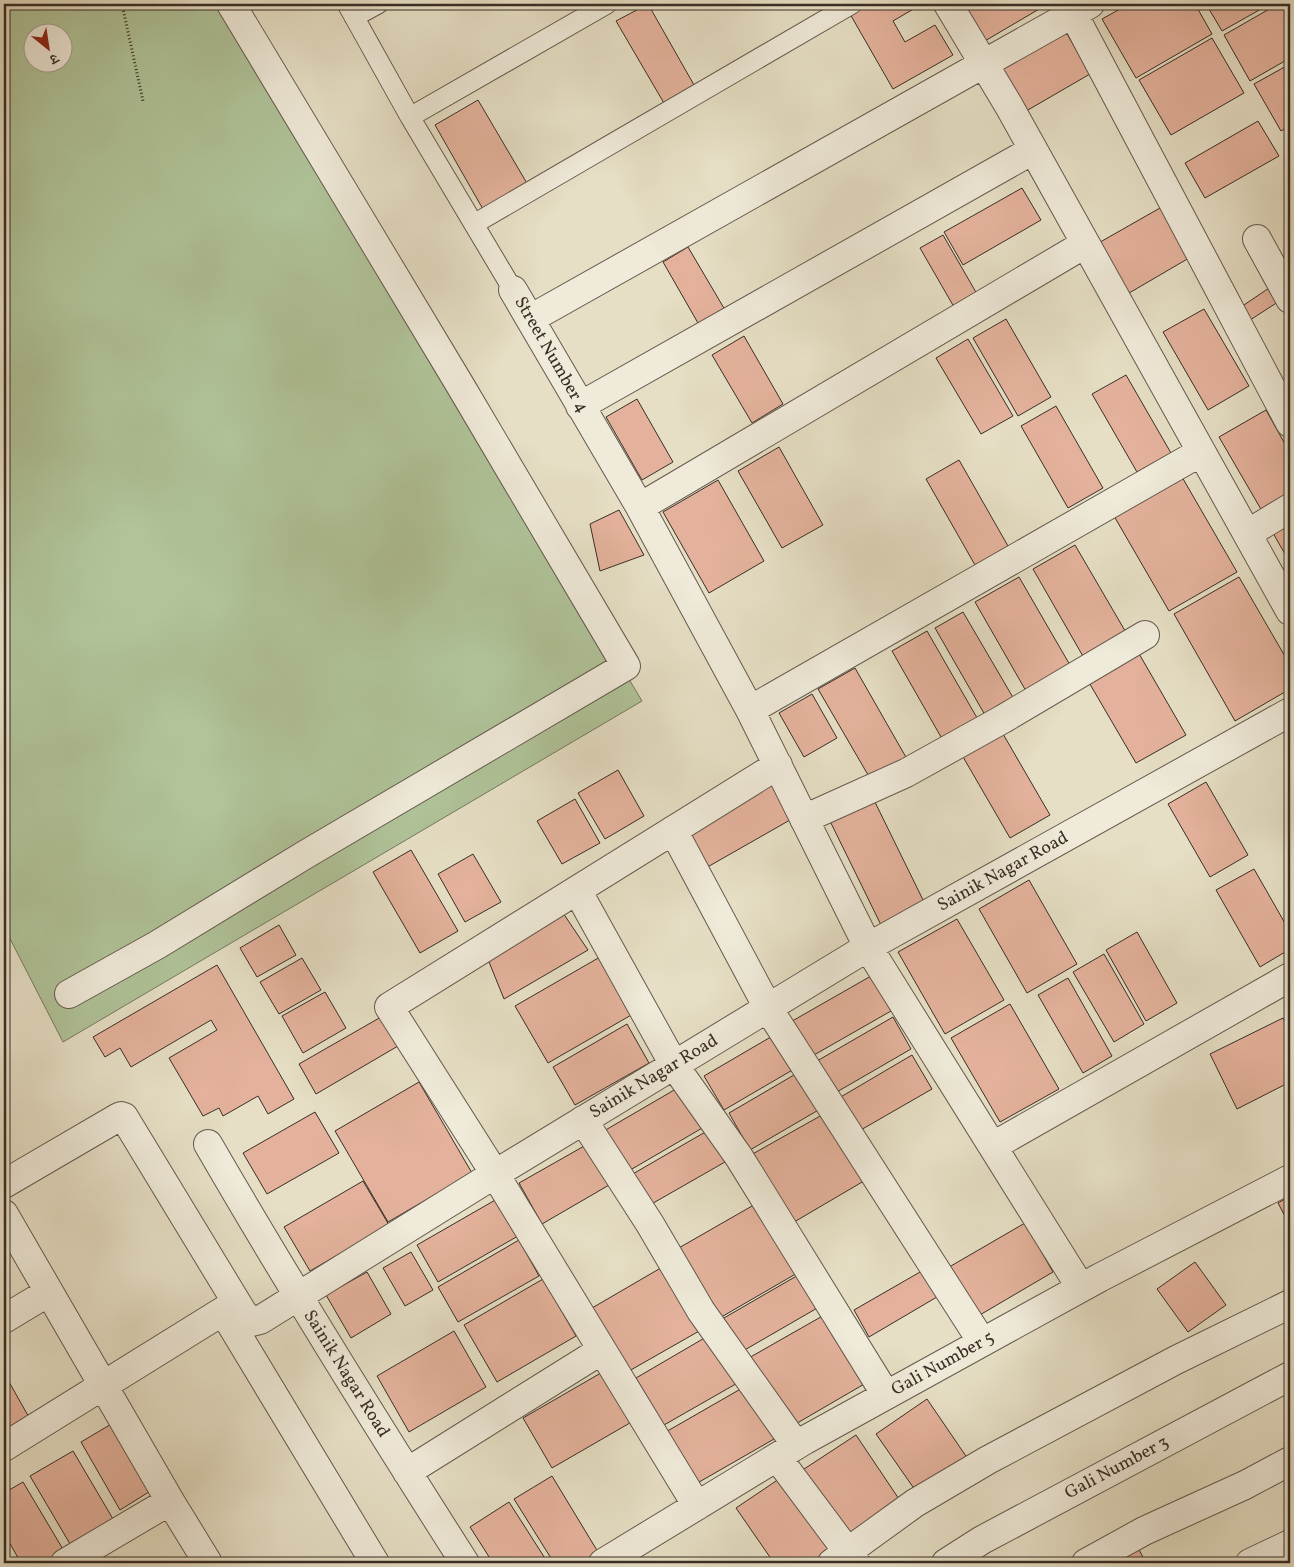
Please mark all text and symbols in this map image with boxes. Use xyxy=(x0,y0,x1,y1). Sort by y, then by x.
north arrow xyxy=(22,22,72,72)
text: उ xyxy=(45,47,62,68)
street label: Street Number 4 xyxy=(508,292,594,418)
street label: Sainik Nagar Road xyxy=(933,826,1073,918)
street label: Sainik Nagar Road xyxy=(585,1029,723,1125)
street label: Sainik Nagar Road xyxy=(297,1305,395,1443)
street label: Gali Number 5 xyxy=(887,1325,999,1403)
street label: Gali Number 3 xyxy=(1060,1430,1174,1506)

